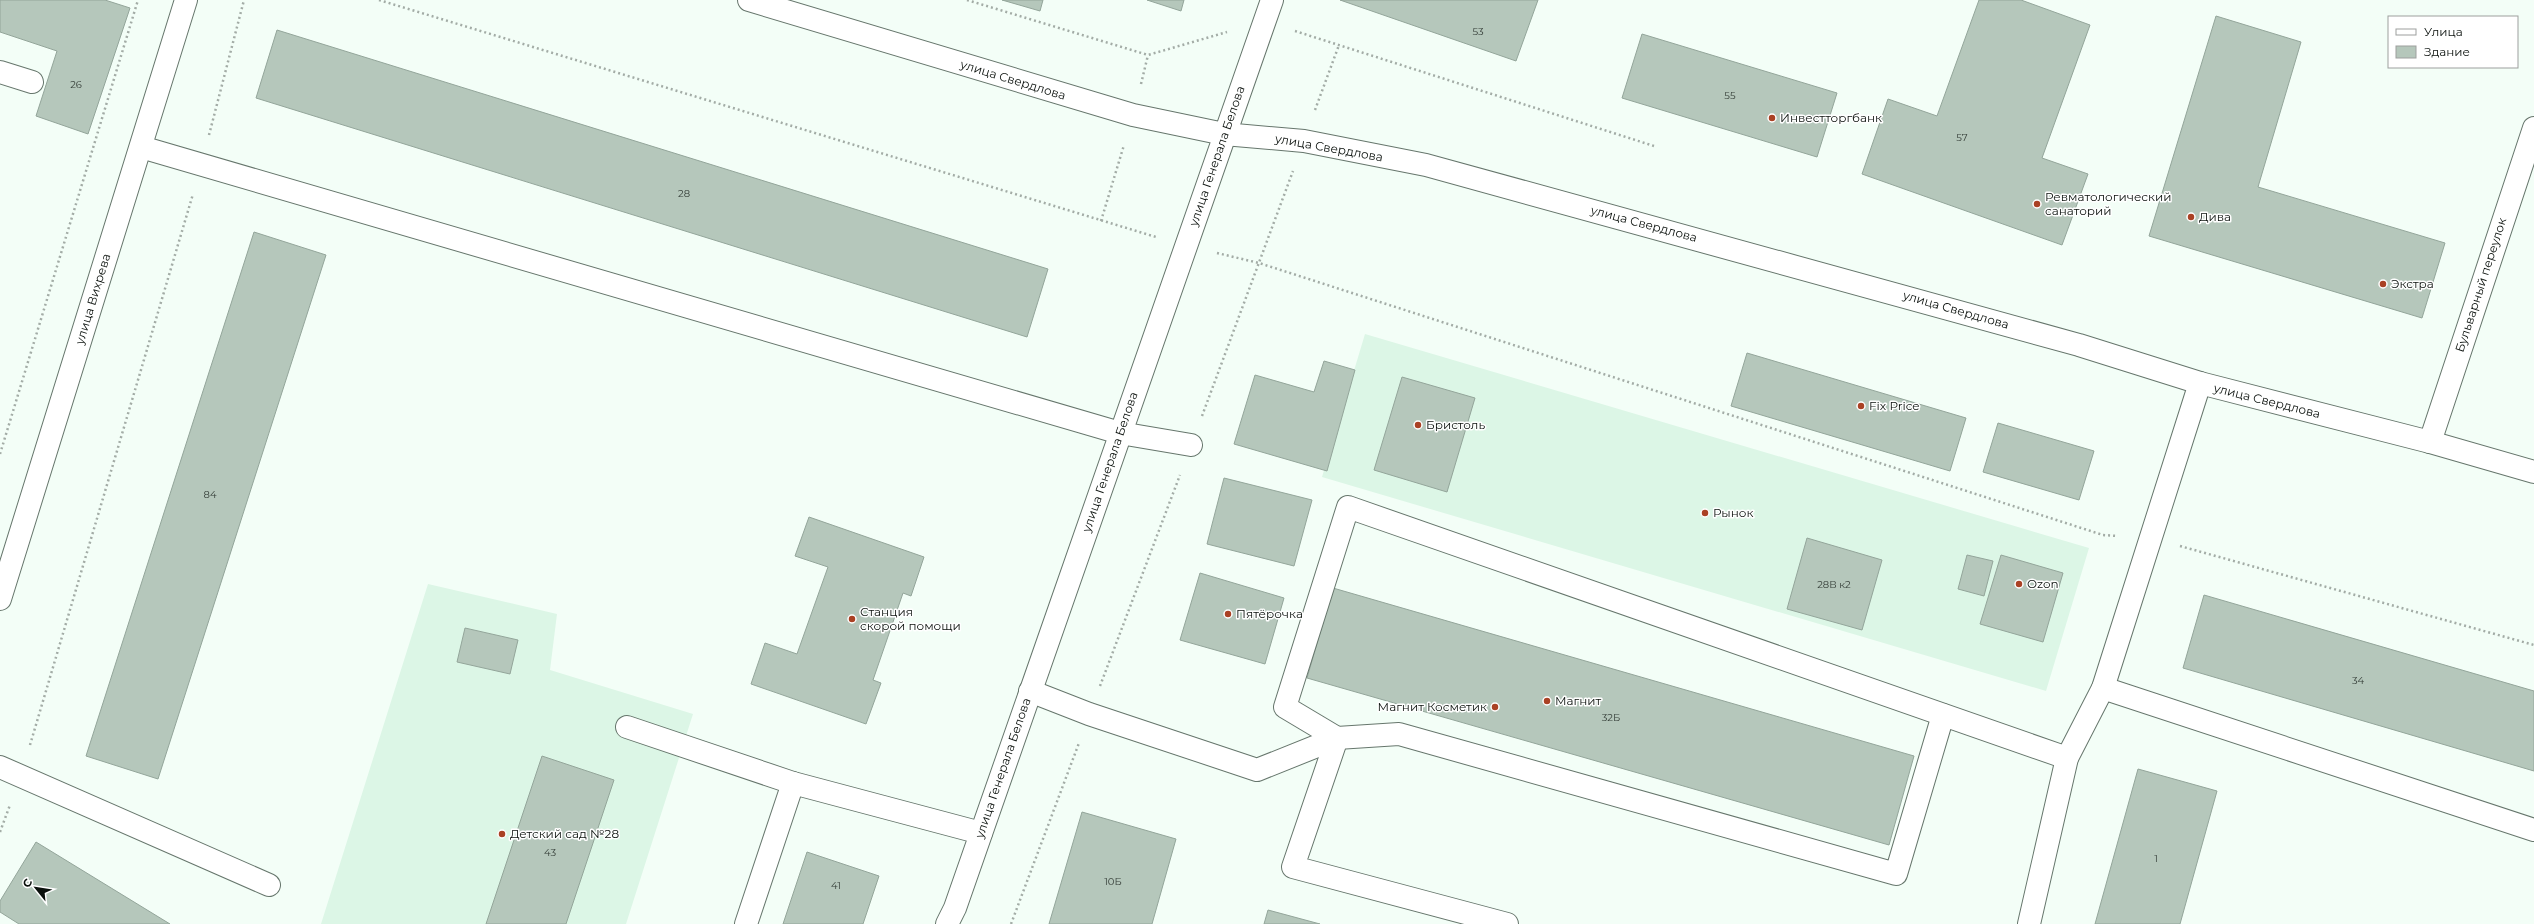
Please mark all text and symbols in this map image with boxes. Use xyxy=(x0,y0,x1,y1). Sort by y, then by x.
legend xyxy=(2388,16,2518,68)
text: Улица xyxy=(2424,24,2463,39)
house number: 53 xyxy=(1472,25,1484,38)
text: Здание xyxy=(2424,44,2470,59)
street label: улица Свердлова xyxy=(958,56,1068,103)
house number: 26 xyxy=(70,78,82,91)
street label: улица Генерала Белова xyxy=(1185,84,1248,229)
house number: 55 xyxy=(1724,89,1736,102)
place label: Инвестторгбанк xyxy=(1780,110,1882,125)
marker: Инвестторгбанк xyxy=(1767,113,1777,123)
street label: улица Свердлова xyxy=(1273,130,1384,164)
house number: 57 xyxy=(1956,131,1968,144)
house number: 28 xyxy=(678,187,690,200)
place label: Ревматологический санаторий xyxy=(2045,189,2172,218)
marker: Ревматологический санаторий xyxy=(2032,199,2042,209)
street label: улица Свердлова xyxy=(1588,202,1699,245)
place label: Дива xyxy=(2199,209,2231,224)
marker: Дива xyxy=(2186,212,2196,222)
street label: Бульварный переулок xyxy=(2452,216,2509,354)
street label: улица Вихрева xyxy=(71,252,113,347)
place label: Экстра xyxy=(2391,276,2434,291)
marker: Экстра xyxy=(2378,279,2388,289)
street label: улица Свердлова xyxy=(1901,287,2011,332)
street label: улица Свердлова xyxy=(2211,380,2322,421)
street label: улица Генерала Белова xyxy=(1078,390,1141,535)
place label: Fix Price xyxy=(1869,398,1920,413)
marker: Fix Price xyxy=(1856,401,1866,411)
place label: Бристоль xyxy=(1426,417,1485,432)
marker: Бристоль xyxy=(1413,420,1423,430)
house number: 84 xyxy=(204,488,217,501)
place label: Рынок xyxy=(1713,505,1753,520)
marker: Рынок xyxy=(1700,508,1710,518)
place label: Ozon xyxy=(2027,576,2059,591)
house number: 28В к2 xyxy=(1817,578,1851,591)
marker: Ozon xyxy=(2014,579,2024,589)
place label: Станция скорой помощи xyxy=(860,604,961,633)
place label: Пятёрочка xyxy=(1236,606,1303,621)
marker: Пятёрочка xyxy=(1223,609,1233,619)
marker: Станция скорой помощи xyxy=(847,614,857,624)
house number: 34 xyxy=(2352,674,2365,687)
place label: Магнит xyxy=(1555,693,1602,708)
street label: улица Генерала Белова xyxy=(971,696,1034,841)
marker: Магнит xyxy=(1542,696,1552,706)
place label: Магнит Косметик xyxy=(1378,699,1487,714)
marker: Магнит Косметик xyxy=(1490,702,1500,712)
house number: 32Б xyxy=(1602,711,1620,724)
place label: Детский сад №28 xyxy=(510,826,619,841)
marker: Детский сад №28 xyxy=(497,829,507,839)
house number: 43 xyxy=(544,846,556,859)
house number: 1 xyxy=(2154,852,2158,865)
north arrow xyxy=(16,868,56,908)
house number: 10Б xyxy=(1104,875,1122,888)
text: С xyxy=(19,876,35,890)
house number: 41 xyxy=(831,879,841,892)

